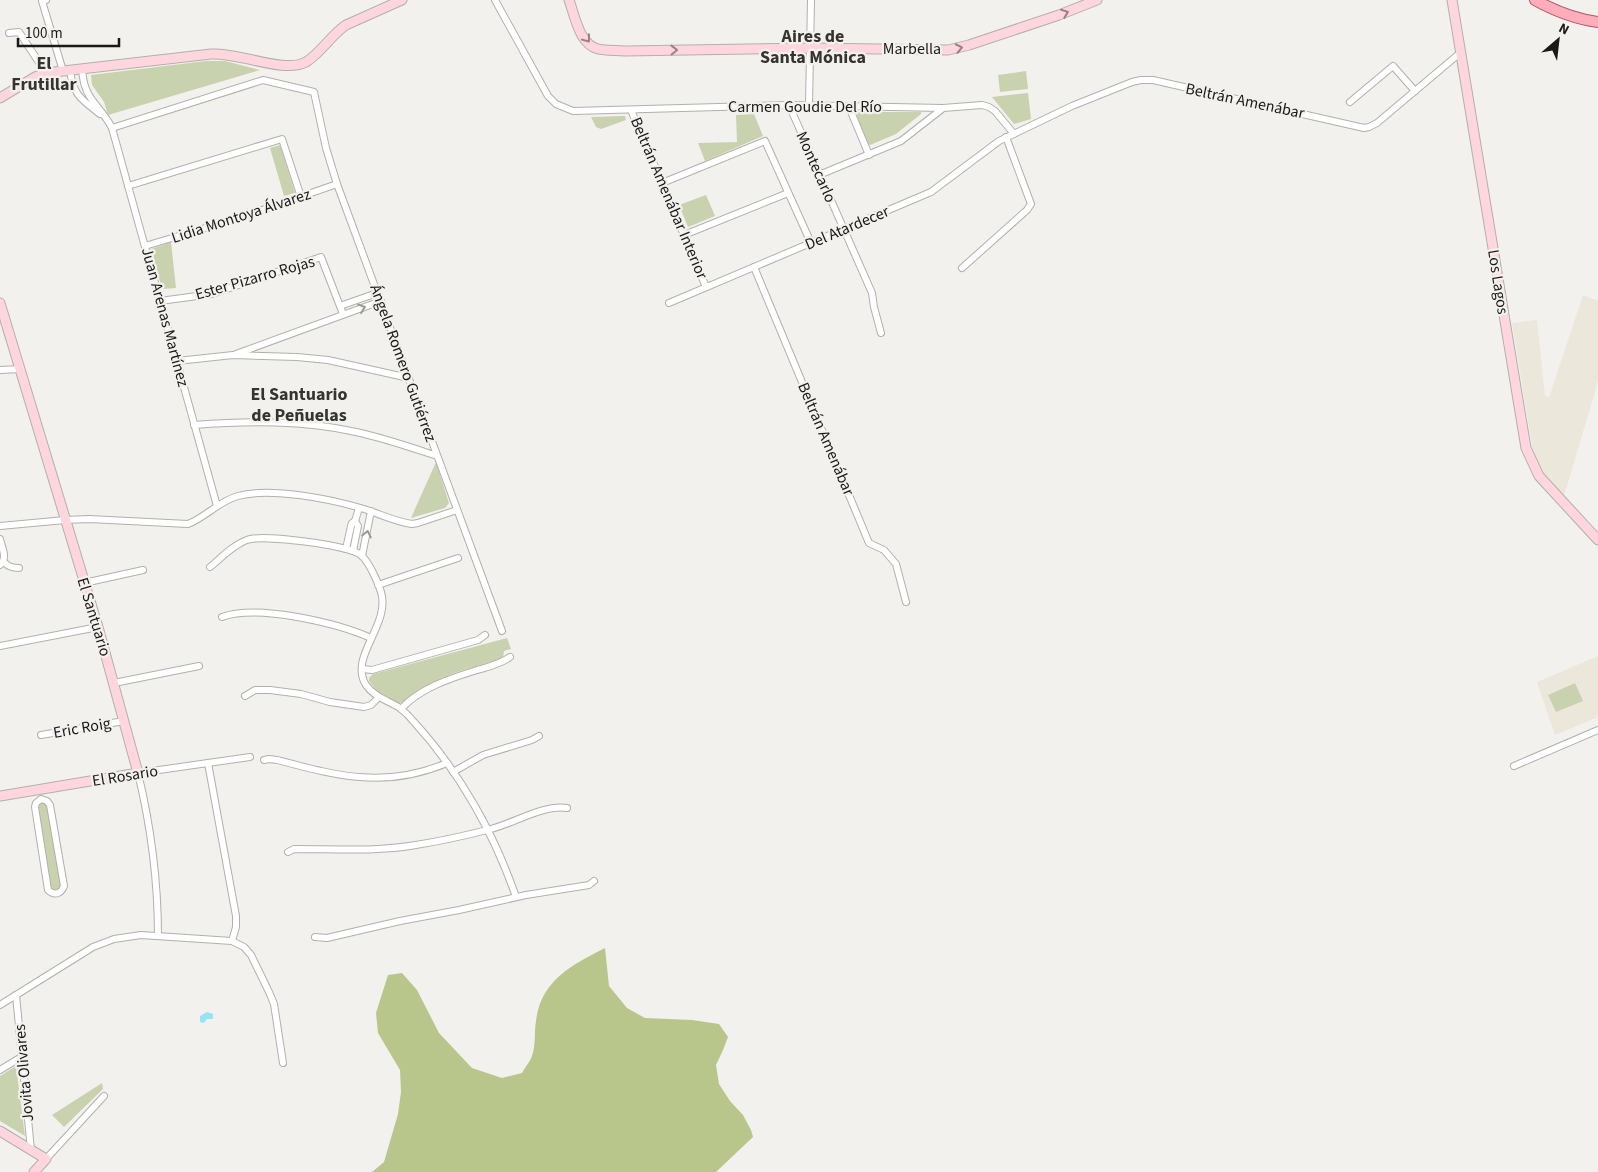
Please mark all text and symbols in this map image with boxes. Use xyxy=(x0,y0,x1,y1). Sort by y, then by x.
one-way arrow xyxy=(1060,9,1069,19)
scale bar xyxy=(18,15,119,47)
north arrow xyxy=(1533,15,1583,65)
text: N xyxy=(1555,18,1572,40)
text: 100 m xyxy=(25,23,63,44)
district label: Aires de Santa Mónica xyxy=(760,24,866,70)
one-way arrow xyxy=(581,33,589,42)
street label: Marbella xyxy=(883,38,941,60)
one-way arrow xyxy=(954,43,963,53)
one-way arrow xyxy=(670,45,678,55)
district label: El Frutillar xyxy=(11,51,77,97)
street label: Beltrán Amenábar xyxy=(1184,78,1307,124)
street label: Carmen Goudie Del Río xyxy=(728,96,882,118)
street label: Beltrán Amenábar Interior xyxy=(625,114,713,283)
street label: Montecarlo xyxy=(791,128,841,206)
street label: Lidia Montoya Álvarez xyxy=(169,183,314,249)
street label: Del Atardecer xyxy=(802,200,893,256)
street label: Juan Arenas Martínez xyxy=(136,245,194,389)
street label: Los Lagos xyxy=(1482,248,1514,316)
street label: Ester Pizarro Rojas xyxy=(193,250,318,306)
street label: Ángela Romero Gutiérrez xyxy=(364,281,442,445)
one-way arrow xyxy=(357,304,366,314)
street label: Beltrán Amenábar xyxy=(792,379,860,499)
district label: El Santuario de Peñuelas xyxy=(250,382,348,428)
one-way arrow xyxy=(361,529,371,538)
street label: El Santuario xyxy=(72,575,116,659)
street label: Eric Roig xyxy=(52,712,112,744)
street label: El Rosario xyxy=(91,760,159,792)
street label: Jovita Olivares xyxy=(9,1023,39,1123)

